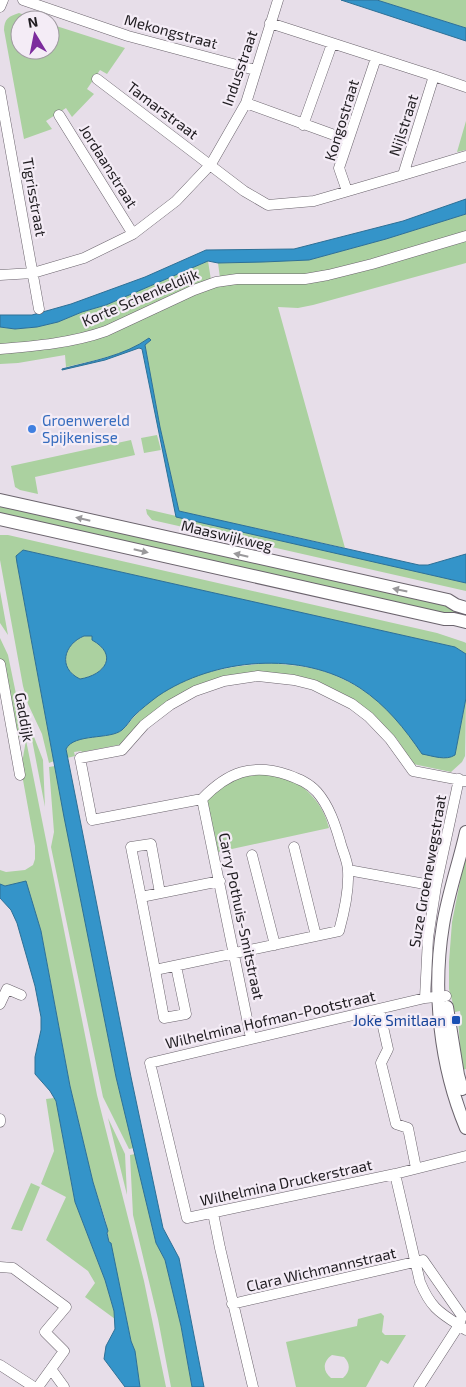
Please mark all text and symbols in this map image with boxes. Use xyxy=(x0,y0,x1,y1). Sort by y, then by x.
north arrow xyxy=(10,10,60,60)
street label: Mekongstraat xyxy=(122,10,220,52)
text: N xyxy=(26,12,39,31)
street label: Indusstraat xyxy=(218,27,260,108)
street label: Tamarstraat xyxy=(124,77,202,143)
street label: Kongostraat xyxy=(320,77,362,163)
street label: Nijlstraat xyxy=(385,92,422,159)
street label: Jordaanstraat xyxy=(76,121,142,211)
street label: Tigrisstraat xyxy=(19,156,51,238)
street label: Korte Schenkeldijk xyxy=(79,264,202,331)
place label: Groenwereld Spijkenisse xyxy=(42,411,130,447)
marker: Groenwereld Spijkenisse xyxy=(26,423,38,435)
one-way arrow xyxy=(75,515,90,523)
street label: Maaswijkweg xyxy=(179,516,275,555)
one-way arrow xyxy=(133,547,149,555)
one-way arrow xyxy=(234,551,249,559)
one-way arrow xyxy=(392,586,407,594)
street label: Gaddijk xyxy=(11,691,38,744)
street label: Suze Groenewegstraat xyxy=(405,793,449,949)
street label: Carry Pothuis-Smitstraat xyxy=(215,831,269,1002)
street label: Wilhelmina Hofman-Pootstraat xyxy=(163,986,377,1052)
place label: Joke Smitlaan xyxy=(353,1011,446,1029)
marker: Joke Smitlaan xyxy=(450,1014,462,1026)
street label: Wilhelmina Druckerstraat xyxy=(198,1155,374,1209)
street label: Clara Wichmannstraat xyxy=(244,1243,398,1295)

